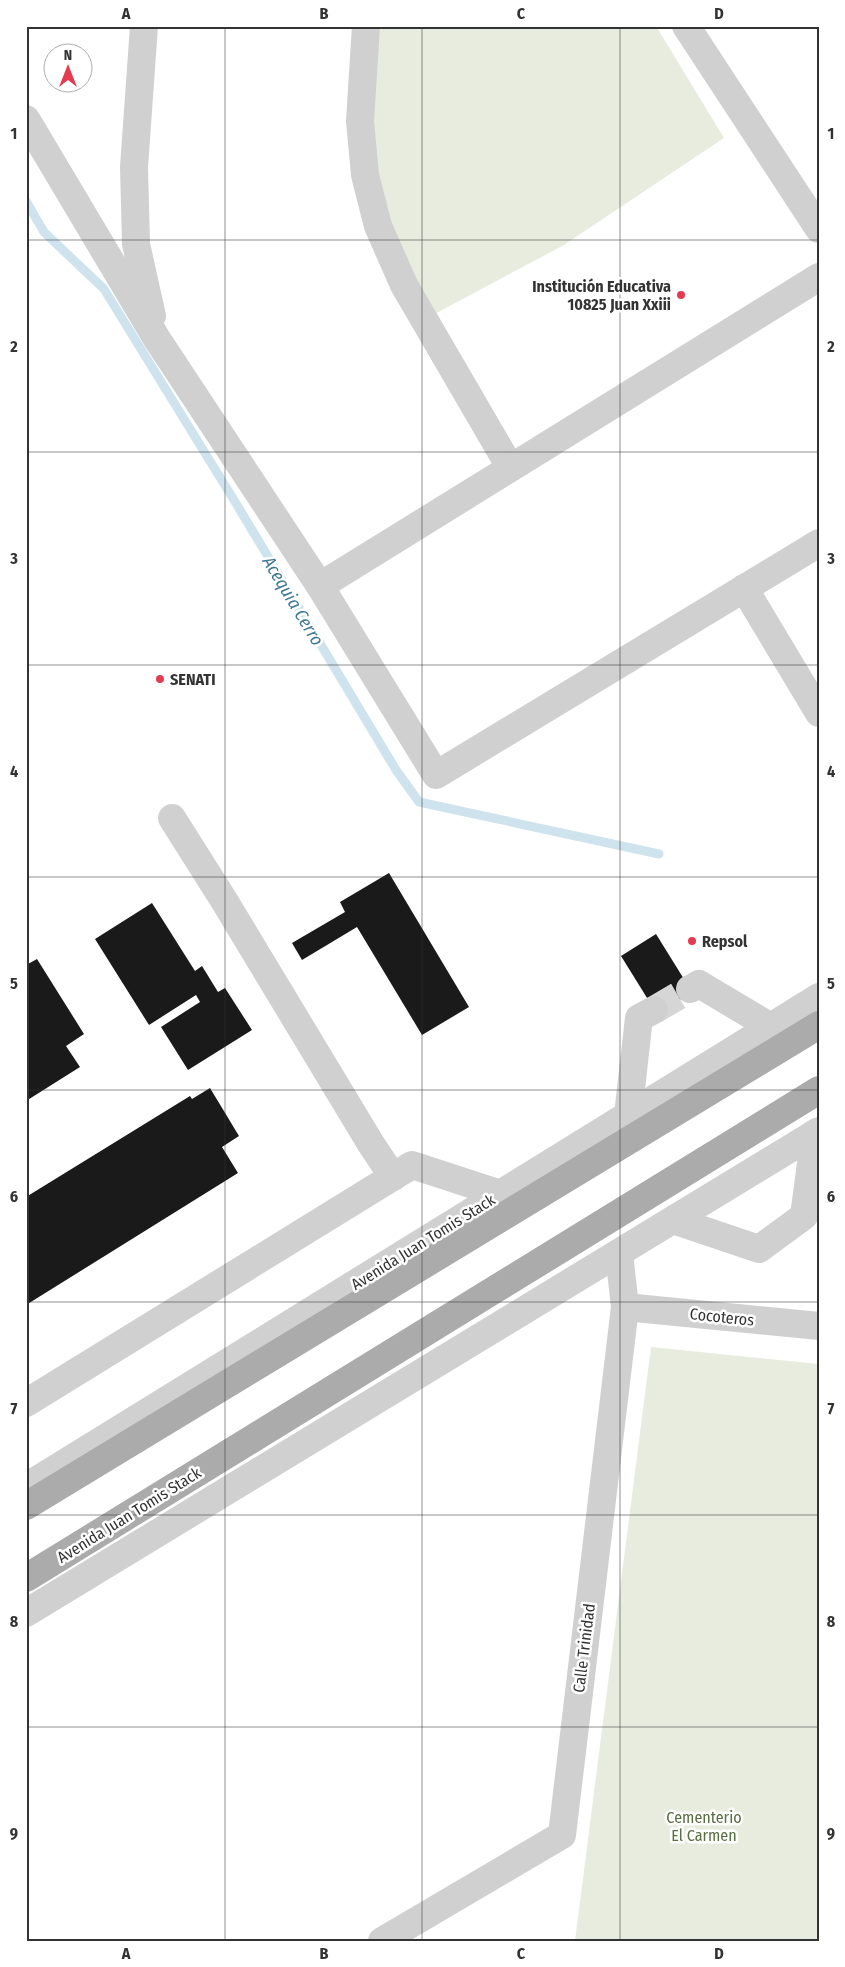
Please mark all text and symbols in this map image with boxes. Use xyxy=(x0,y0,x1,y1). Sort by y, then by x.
text: A xyxy=(121,4,131,23)
text: B xyxy=(320,4,329,23)
text: C xyxy=(517,4,526,23)
text: D xyxy=(714,4,724,23)
north arrow xyxy=(42,42,92,92)
text: N xyxy=(64,47,72,64)
text: 1 xyxy=(11,124,17,143)
text: 1 xyxy=(828,124,834,143)
place label: Institución Educativa 10825 Juan Xxiii xyxy=(532,277,671,314)
marker: Institución Educativa 10825 Juan Xxiii xyxy=(675,289,687,301)
text: 2 xyxy=(9,337,18,356)
text: 2 xyxy=(826,337,835,356)
text: 3 xyxy=(9,549,18,568)
text: 3 xyxy=(826,549,835,568)
water label: Acequia Cerro xyxy=(257,551,328,650)
place label: SENATI xyxy=(170,670,216,689)
marker: SENATI xyxy=(154,673,166,685)
text: 4 xyxy=(10,762,18,781)
text: 4 xyxy=(827,762,835,781)
place label: Repsol xyxy=(702,932,748,951)
marker: Repsol xyxy=(686,935,698,947)
text: 5 xyxy=(10,974,18,993)
text: 5 xyxy=(827,974,835,993)
text: 6 xyxy=(10,1187,18,1206)
text: 6 xyxy=(827,1187,835,1206)
street label: Avenida Juan Tomis Stack xyxy=(348,1190,499,1294)
street label: Cocoteros xyxy=(689,1304,755,1330)
text: 7 xyxy=(11,1399,18,1418)
text: 7 xyxy=(828,1399,835,1418)
street label: Avenida Juan Tomis Stack xyxy=(54,1463,205,1567)
street label: Calle Trinidad xyxy=(569,1602,599,1694)
text: 8 xyxy=(10,1612,19,1631)
text: 8 xyxy=(827,1612,836,1631)
park label: Cementerio El Carmen xyxy=(666,1808,742,1845)
text: 9 xyxy=(10,1824,18,1843)
text: 9 xyxy=(827,1824,835,1843)
text: A xyxy=(121,1944,131,1963)
text: B xyxy=(320,1944,329,1963)
text: C xyxy=(517,1944,526,1963)
text: D xyxy=(714,1944,724,1963)

